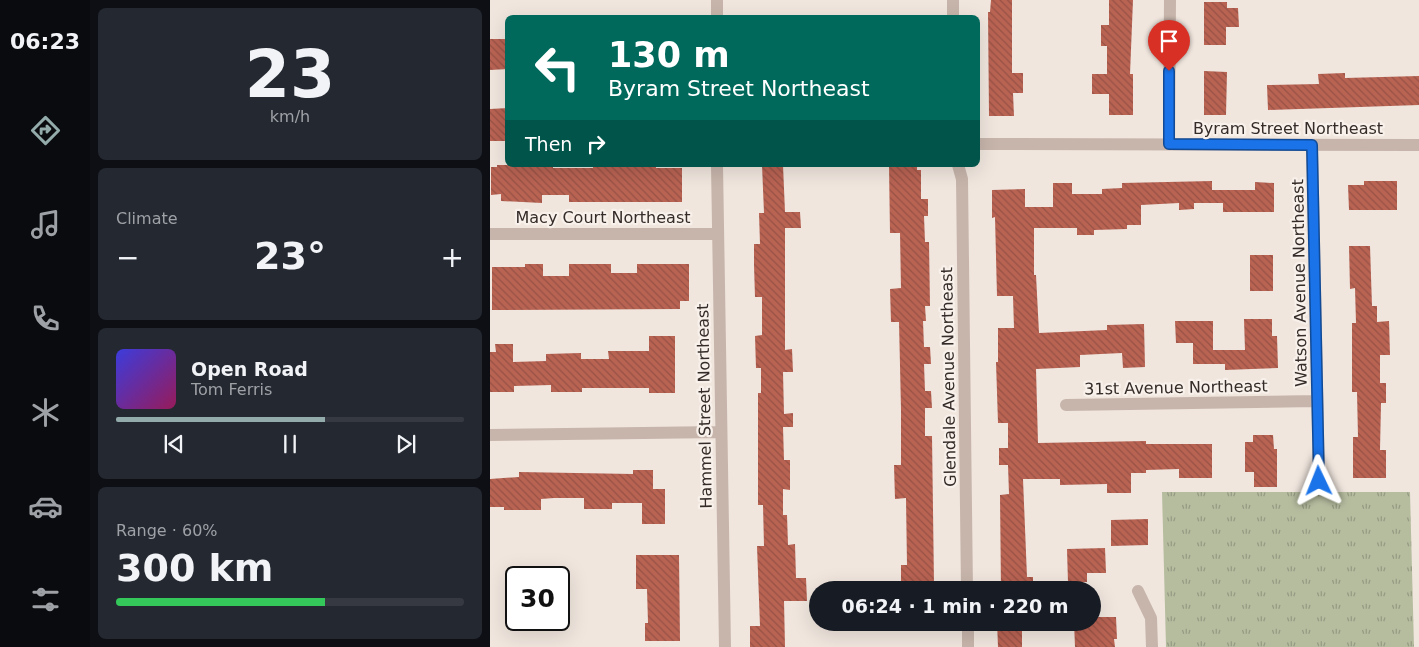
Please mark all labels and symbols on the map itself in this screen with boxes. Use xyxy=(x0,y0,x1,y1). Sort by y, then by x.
pin xyxy=(1148,20,1190,71)
street label: Byram Street Northeast xyxy=(1193,119,1383,138)
street label: Watson Avenue Northeast xyxy=(1288,179,1311,387)
street label: Macy Court Northeast xyxy=(515,208,691,227)
street label: Glendale Avenue Northeast xyxy=(937,267,960,487)
street label: Hammel Street Northeast xyxy=(693,303,716,509)
street label: 31st Avenue Northeast xyxy=(1084,376,1268,399)
position arrow xyxy=(1292,454,1344,506)
speed limit sign: 30 xyxy=(505,566,570,631)

